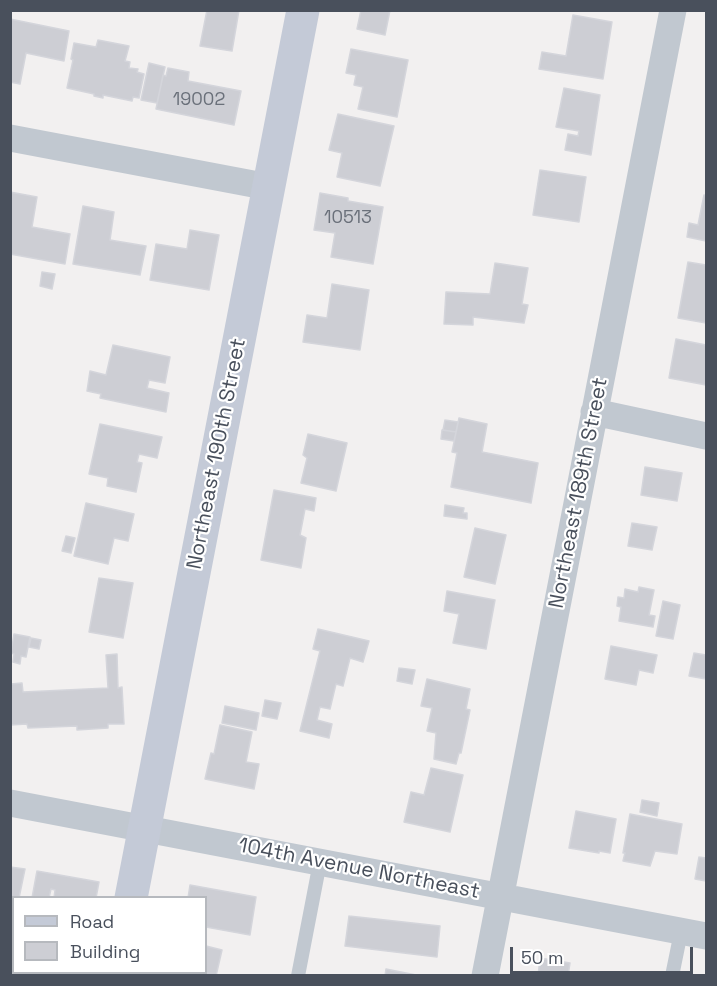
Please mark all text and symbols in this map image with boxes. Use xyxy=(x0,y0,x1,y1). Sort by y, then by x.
house number: 19002 xyxy=(173,89,225,111)
house number: 10513 xyxy=(324,207,372,229)
street label: Northeast 190th Street xyxy=(182,336,252,572)
street label: Northeast 189th Street xyxy=(544,375,614,611)
street label: 104th Avenue Northeast xyxy=(236,833,482,905)
legend xyxy=(12,896,207,974)
text: Road xyxy=(70,910,114,933)
scale bar xyxy=(513,935,696,973)
text: Building xyxy=(70,940,140,963)
text: 50 m xyxy=(521,946,563,969)

